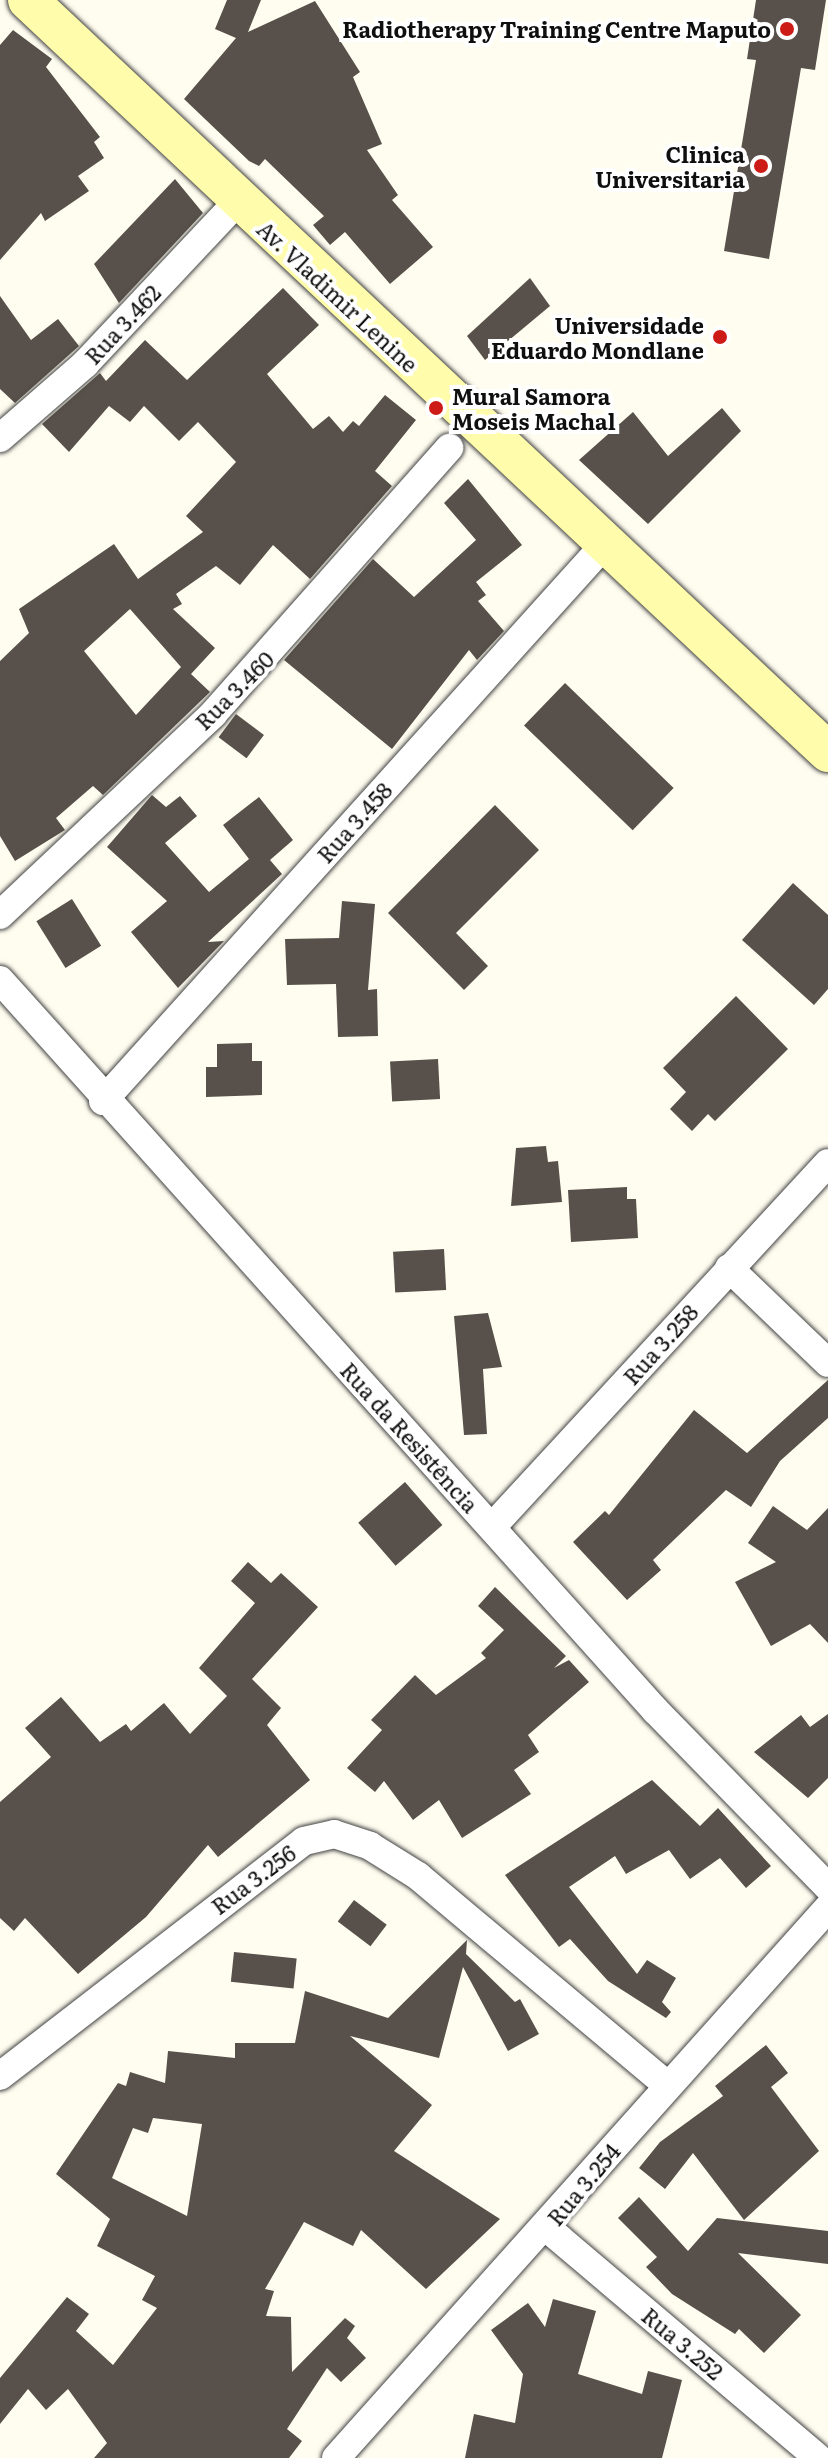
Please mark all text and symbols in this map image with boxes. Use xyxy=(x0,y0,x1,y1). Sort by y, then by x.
place label: Radiotherapy Training Centre Maputo xyxy=(342,16,771,42)
marker: Radiotherapy Training Centre Maputo xyxy=(778,20,796,38)
place label: Clinica Universitaria xyxy=(595,140,745,192)
marker: Clinica Universitaria xyxy=(752,157,770,175)
street label: Av. Vladimir Lenine xyxy=(252,215,424,377)
street label: Rua 3.462 xyxy=(79,279,165,369)
place label: Universidade Eduardo Mondlane xyxy=(491,311,704,362)
marker: Universidade Eduardo Mondlane xyxy=(711,328,729,346)
place label: Mural Samora Moseis Machal xyxy=(452,382,616,434)
marker: Mural Samora Moseis Machal xyxy=(427,399,445,417)
street label: Rua 3.460 xyxy=(189,645,279,735)
street label: Rua 3.458 xyxy=(311,776,397,868)
street label: Rua 3.258 xyxy=(617,1298,703,1390)
street label: Rua da Resistência xyxy=(336,1357,484,1517)
street label: Rua 3.256 xyxy=(206,1839,300,1919)
street label: Rua 3.254 xyxy=(541,2138,625,2230)
street label: Rua 3.252 xyxy=(637,2301,729,2385)

